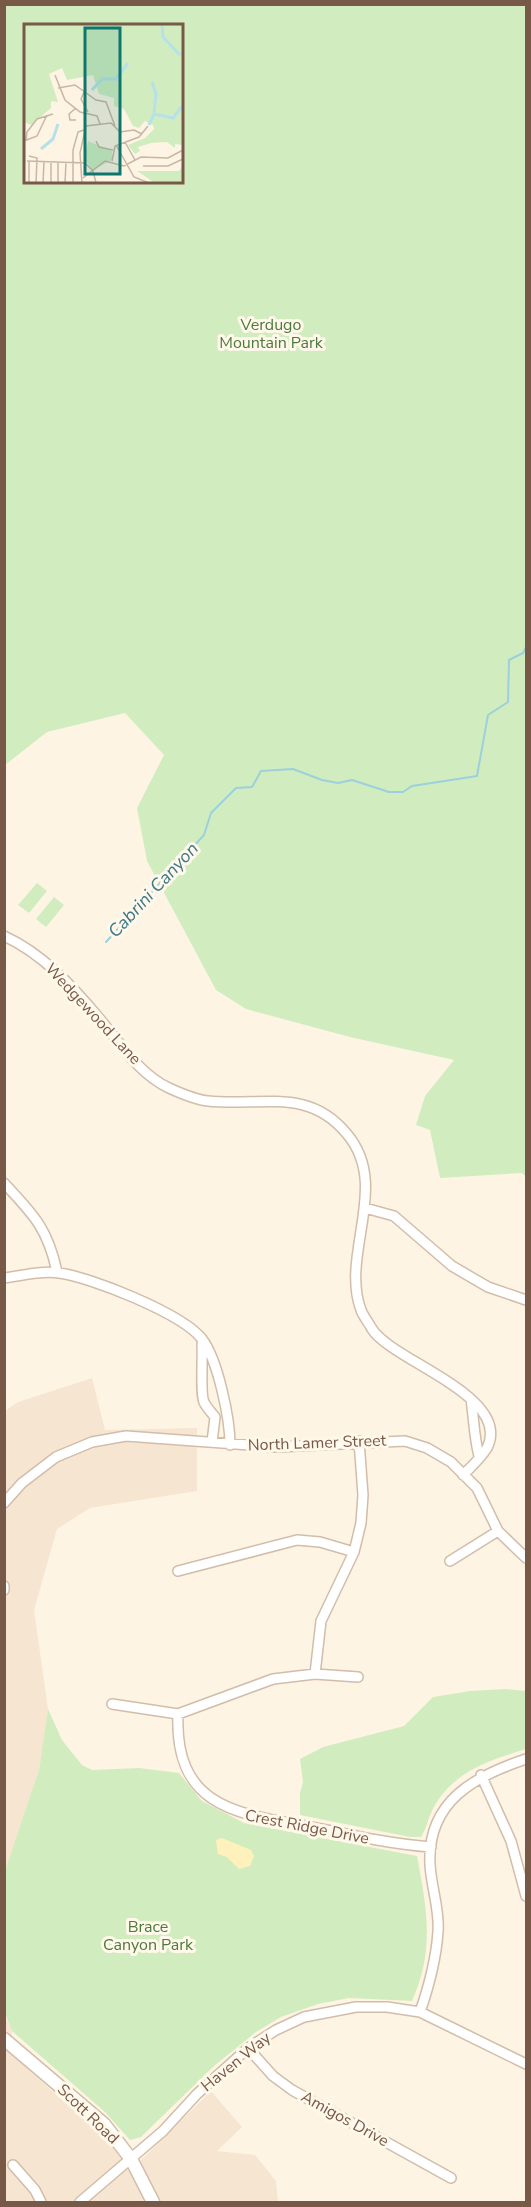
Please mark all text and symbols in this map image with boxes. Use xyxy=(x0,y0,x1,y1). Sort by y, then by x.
inset map xyxy=(24,24,183,183)
park label: Verdugo Mountain Park xyxy=(219,314,324,354)
water label: Cabrini Canyon xyxy=(103,837,203,943)
street label: Wedgewood Lane xyxy=(40,958,146,1070)
street label: North Lamer Street xyxy=(247,1430,387,1456)
street label: Crest Ridge Drive xyxy=(243,1804,371,1850)
park label: Brace Canyon Park xyxy=(103,1916,194,1956)
street label: Haven Way xyxy=(197,2027,276,2097)
street label: Scott Road xyxy=(52,2079,124,2149)
street label: Amigos Drive xyxy=(297,2086,393,2152)

